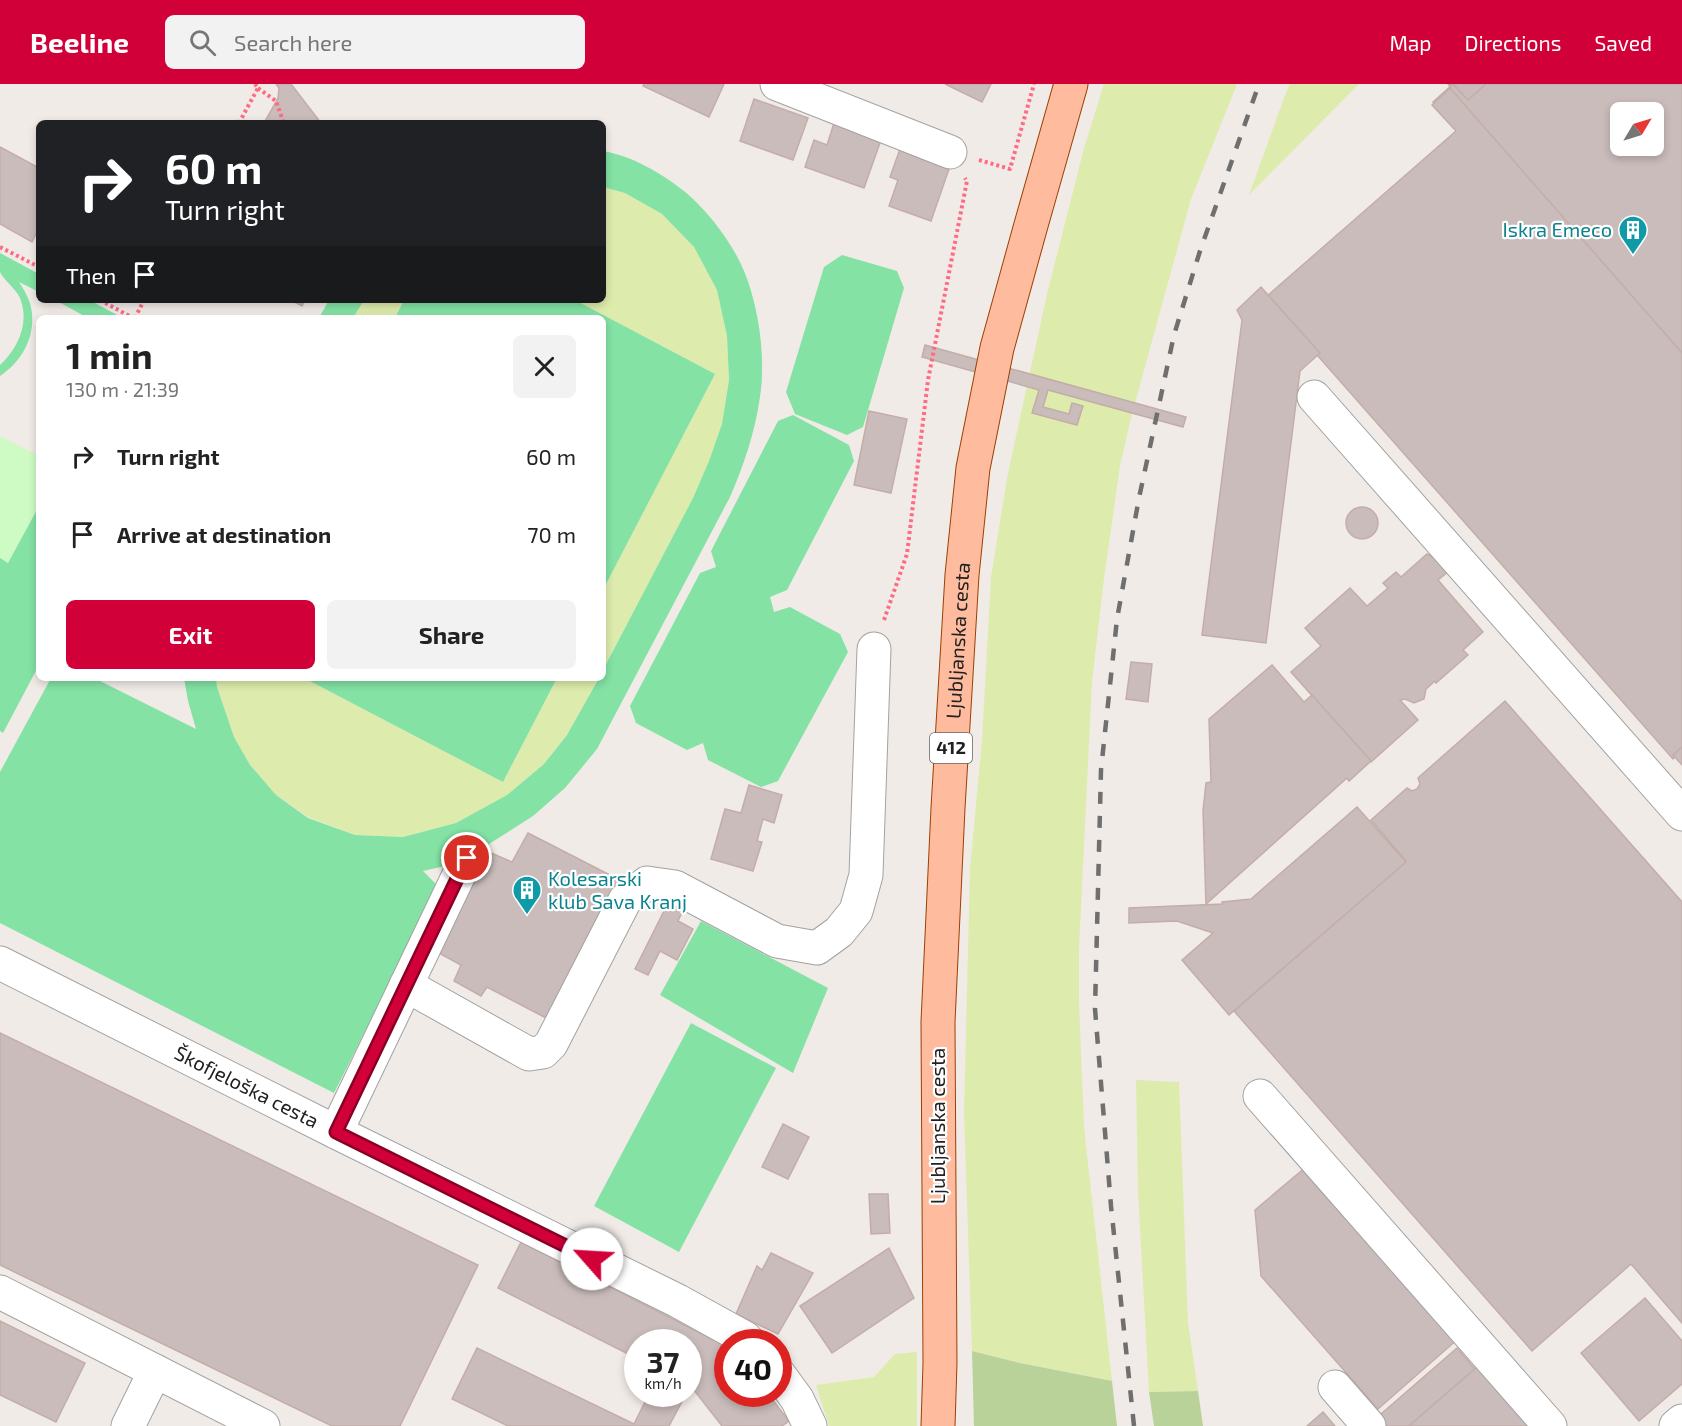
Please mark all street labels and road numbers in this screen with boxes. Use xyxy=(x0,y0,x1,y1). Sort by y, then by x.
street label: Ljubljanska cesta xyxy=(940,561,974,719)
road number: 412 xyxy=(930,733,972,763)
street label: Škofjeloška cesta xyxy=(171,1040,323,1132)
street label: Ljubljanska cesta xyxy=(925,1048,949,1204)

